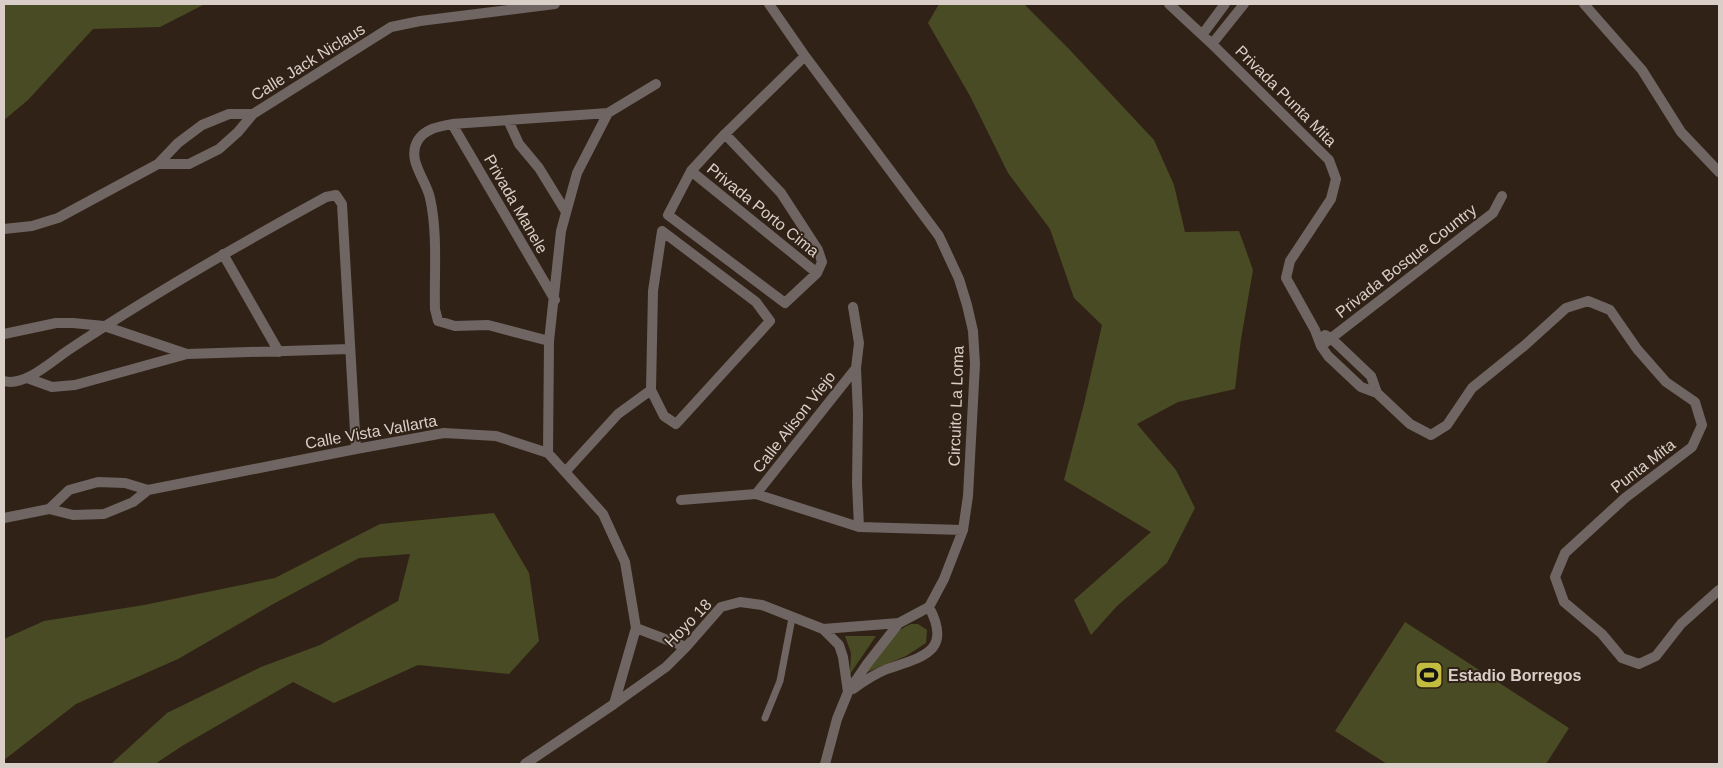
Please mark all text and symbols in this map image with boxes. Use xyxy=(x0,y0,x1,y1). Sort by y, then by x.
street label: Calle Jack Niclaus xyxy=(248,20,368,104)
street label: Privada Punta Mita xyxy=(1232,42,1340,150)
street label: Privada Manele xyxy=(481,152,551,256)
street label: Privada Porto Cima xyxy=(704,160,822,260)
street label: Privada Bosque Country xyxy=(1332,201,1480,321)
street label: Circuito La Loma xyxy=(945,345,967,467)
street label: Calle Alison Viejo xyxy=(749,368,839,476)
street label: Calle Vista Vallarta xyxy=(304,412,438,452)
street label: Punta Mita xyxy=(1608,436,1678,496)
street label: Hoyo 18 xyxy=(661,596,715,650)
sports icon: Estadio Borregos xyxy=(1414,660,1444,690)
place label: Estadio Borregos xyxy=(1448,667,1581,684)

